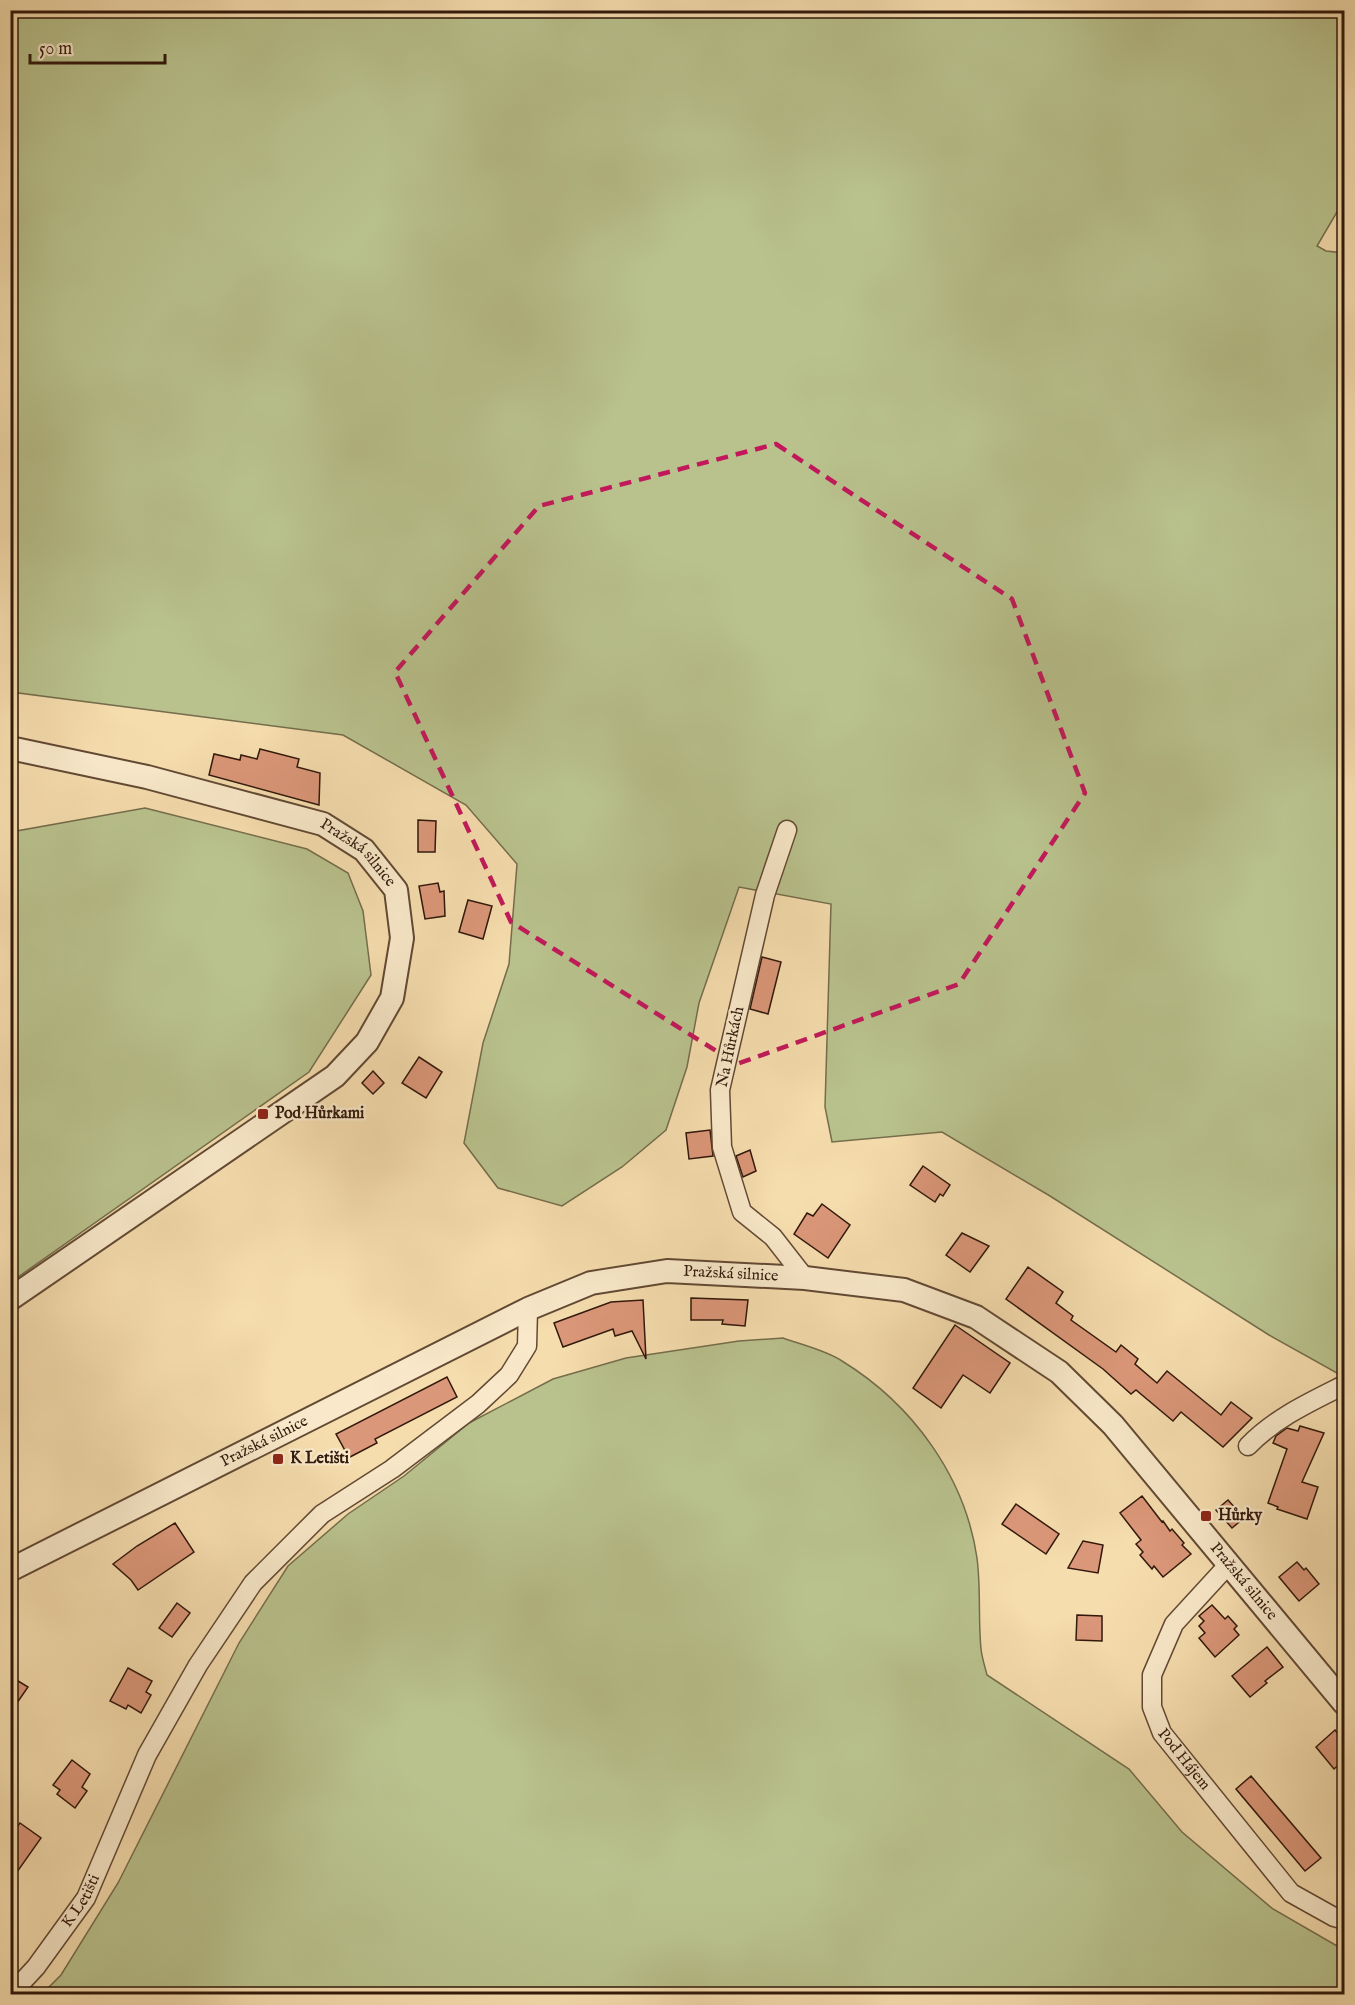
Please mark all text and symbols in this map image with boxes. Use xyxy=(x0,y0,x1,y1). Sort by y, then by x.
scale bar xyxy=(30,27,165,65)
text: 50 m xyxy=(39,38,72,61)
street label: Pražská silnice xyxy=(316,815,400,891)
street label: Na Hůrkách xyxy=(713,1004,749,1089)
place label: Pod Hůrkami xyxy=(275,1104,365,1124)
marker: Pod Hůrkami xyxy=(256,1107,270,1121)
street label: Pražská silnice xyxy=(683,1262,779,1287)
street label: Pražská silnice xyxy=(217,1411,312,1472)
place label: K Letišti xyxy=(290,1449,350,1469)
marker: K Letišti xyxy=(271,1452,285,1466)
place label: Hůrky xyxy=(1218,1506,1263,1526)
marker: Hůrky xyxy=(1199,1509,1213,1523)
street label: Pražská silnice xyxy=(1205,1539,1281,1625)
street label: Pod Hájem xyxy=(1153,1725,1214,1795)
street label: K Letišti xyxy=(58,1871,105,1932)

